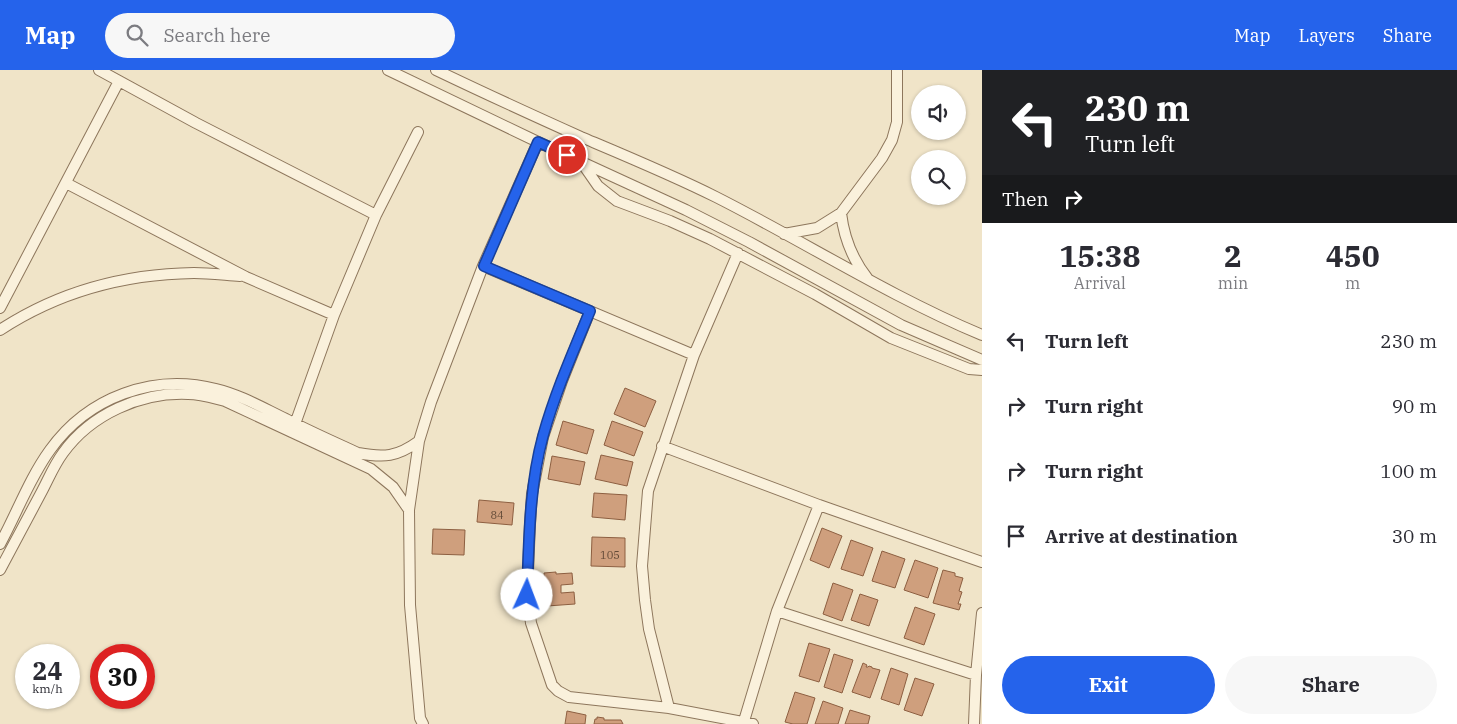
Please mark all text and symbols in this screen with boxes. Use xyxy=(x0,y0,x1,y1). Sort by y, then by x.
search box xyxy=(105,13,455,58)
text: Map xyxy=(25,19,75,51)
icon: search xyxy=(123,21,151,49)
text: Search here xyxy=(163,23,270,47)
text: Map xyxy=(1234,24,1271,47)
text: Layers xyxy=(1299,24,1355,47)
text: Share xyxy=(1383,24,1432,47)
map controls xyxy=(911,85,966,205)
button: sound xyxy=(911,85,966,140)
text: 230 m xyxy=(1085,85,1190,131)
icon: left xyxy=(1002,90,1067,155)
text: Turn left xyxy=(1085,129,1175,158)
pin xyxy=(546,134,588,176)
icon: arrive xyxy=(553,141,581,169)
button: search xyxy=(911,150,966,205)
icon: right xyxy=(1059,185,1087,213)
text: Then xyxy=(1002,187,1049,211)
text: 15:38 xyxy=(1059,236,1140,275)
text: 2 xyxy=(1224,236,1242,275)
text: 450 xyxy=(1326,236,1380,275)
text: Arrival xyxy=(1074,273,1126,293)
text: min xyxy=(1218,273,1248,293)
text: m xyxy=(1345,273,1360,293)
icon: left xyxy=(1002,327,1030,355)
text: Turn left xyxy=(1045,329,1128,353)
text: 230 m xyxy=(1380,329,1437,353)
icon: right xyxy=(1002,392,1030,420)
text: Turn right xyxy=(1045,394,1143,418)
text: 90 m xyxy=(1392,394,1437,418)
icon: right xyxy=(1002,457,1030,485)
text: Turn right xyxy=(1045,459,1143,483)
text: 100 m xyxy=(1380,459,1437,483)
house number: 84 xyxy=(490,508,504,522)
icon: arrive xyxy=(1002,522,1030,550)
text: Arrive at destination xyxy=(1045,524,1238,548)
text: 30 m xyxy=(1392,524,1437,548)
house number: 105 xyxy=(600,548,620,562)
position arrow xyxy=(500,568,552,620)
speed limit sign: 30 xyxy=(90,644,155,709)
text: 24 xyxy=(32,654,63,687)
button: Exit xyxy=(1002,656,1215,714)
button: Share xyxy=(1225,656,1437,714)
text: km/h xyxy=(32,681,63,696)

